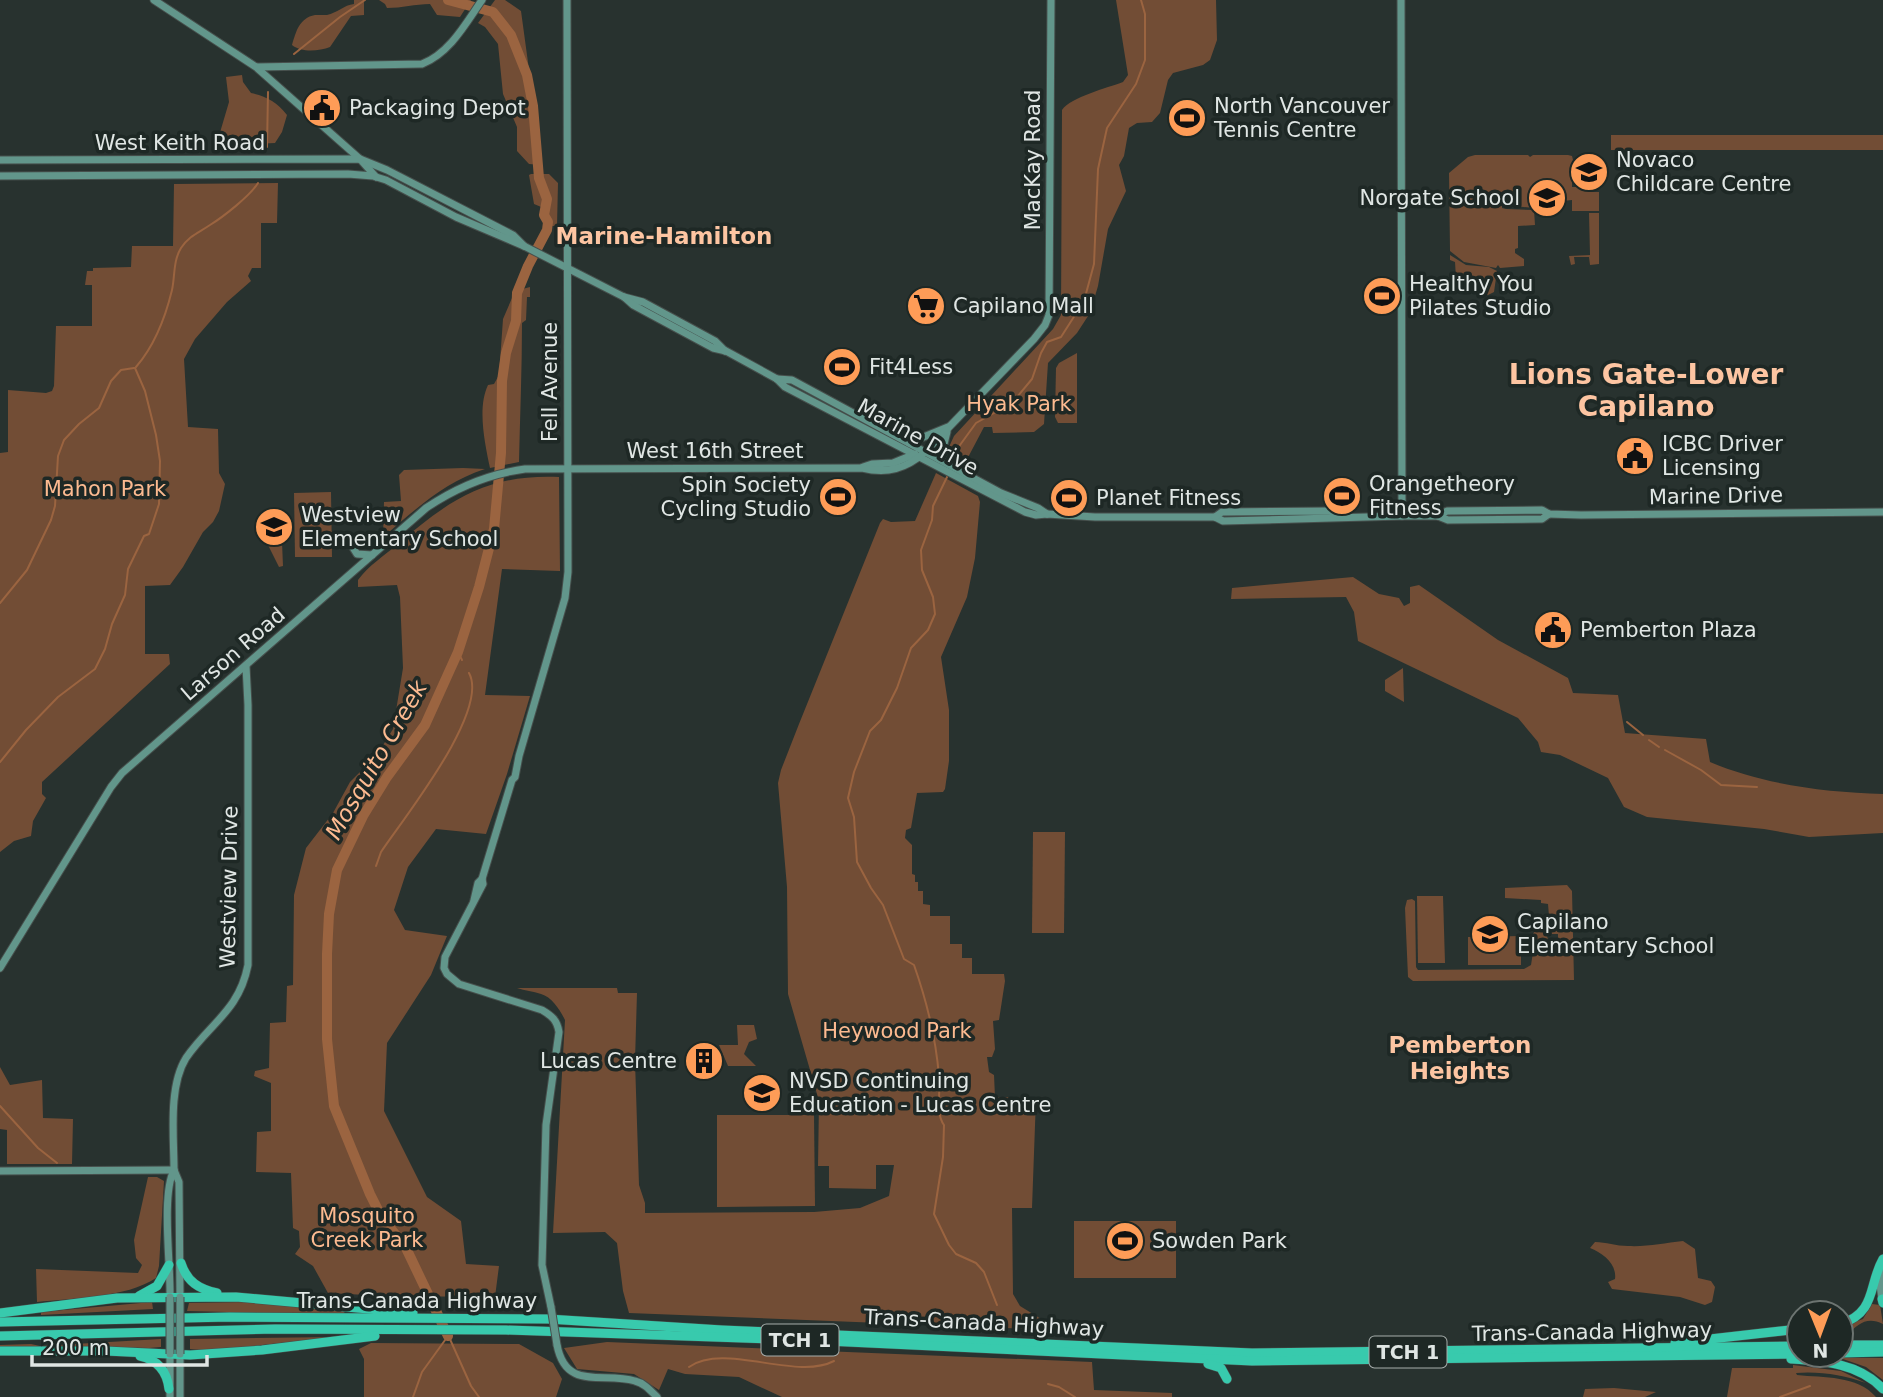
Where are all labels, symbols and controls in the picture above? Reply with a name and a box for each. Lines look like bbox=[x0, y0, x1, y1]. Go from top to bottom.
public building icon: Packaging Depot bbox=[301, 87, 343, 129]
street label: MacKay Road bbox=[1021, 90, 1045, 230]
place label: North Vancouver Tennis Centre bbox=[1213, 94, 1390, 142]
place label: Packaging Depot bbox=[349, 96, 526, 120]
sports icon: North Vancouver Tennis Centre bbox=[1166, 97, 1208, 139]
street label: West Keith Road bbox=[95, 131, 265, 155]
place label: Novaco Childcare Centre bbox=[1616, 148, 1791, 196]
school or university icon: Novaco Childcare Centre bbox=[1568, 151, 1610, 193]
school or university icon: Norgate School bbox=[1526, 177, 1568, 219]
place label: Norgate School bbox=[1359, 186, 1520, 210]
district label: Marine-Hamilton bbox=[556, 223, 772, 249]
place label: Healthy You Pilates Studio bbox=[1409, 272, 1551, 320]
sports icon: Healthy You Pilates Studio bbox=[1361, 275, 1403, 317]
supermarket icon: Capilano Mall bbox=[905, 285, 947, 327]
place label: Capilano Mall bbox=[953, 294, 1094, 318]
street label: Fell Avenue bbox=[538, 322, 562, 442]
sports icon: Fit4Less bbox=[821, 346, 863, 388]
place label: Fit4Less bbox=[869, 355, 953, 379]
district label: Lions Gate-Lower Capilano bbox=[1509, 358, 1784, 423]
park label: Hyak Park bbox=[966, 392, 1072, 416]
street label: Marine Drive bbox=[853, 394, 983, 480]
place label: ICBC Driver Licensing bbox=[1662, 432, 1783, 480]
public building icon: ICBC Driver Licensing bbox=[1614, 435, 1656, 477]
street label: West 16th Street bbox=[626, 439, 804, 463]
place label: Orangetheory Fitness bbox=[1369, 472, 1515, 520]
place label: Spin Society Cycling Studio bbox=[660, 473, 811, 521]
sports icon: Orangetheory Fitness bbox=[1321, 475, 1363, 517]
sports icon: Spin Society Cycling Studio bbox=[817, 476, 859, 518]
park label: Mahon Park bbox=[44, 477, 167, 501]
sports icon: Planet Fitness bbox=[1048, 477, 1090, 519]
street label: Marine Drive bbox=[1649, 483, 1783, 509]
place label: Planet Fitness bbox=[1096, 486, 1241, 510]
place label: Westview Elementary School bbox=[301, 503, 498, 551]
school or university icon: Westview Elementary School bbox=[253, 506, 295, 548]
street label: Larson Road bbox=[176, 602, 290, 706]
public building icon: Pemberton Plaza bbox=[1532, 609, 1574, 651]
place label: Pemberton Plaza bbox=[1580, 618, 1757, 642]
water label: Mosquito Creek bbox=[320, 675, 433, 844]
street label: Westview Drive bbox=[216, 805, 242, 969]
place label: Capilano Elementary School bbox=[1517, 910, 1714, 958]
school or university icon: Capilano Elementary School bbox=[1469, 913, 1511, 955]
park label: Heywood Park bbox=[822, 1019, 973, 1043]
district label: Pemberton Heights bbox=[1389, 1032, 1532, 1084]
building icon: Lucas Centre bbox=[683, 1040, 725, 1082]
place label: Lucas Centre bbox=[540, 1049, 677, 1073]
place label: NVSD Continuing Education - Lucas Centre bbox=[789, 1069, 1051, 1117]
school or university icon: NVSD Continuing Education - Lucas Centre bbox=[741, 1072, 783, 1114]
park label: Mosquito Creek Park bbox=[311, 1204, 424, 1252]
sports icon: Sowden Park bbox=[1104, 1220, 1146, 1262]
place label: Sowden Park bbox=[1152, 1229, 1288, 1253]
street label: Trans-Canada Highway bbox=[296, 1289, 537, 1313]
north arrow bbox=[1785, 1299, 1855, 1369]
street label: Trans-Canada Highway bbox=[862, 1305, 1105, 1341]
street label: Trans-Canada Highway bbox=[1471, 1318, 1712, 1346]
scale bar bbox=[32, 1324, 206, 1368]
road number: TCH 1 bbox=[762, 1324, 838, 1356]
text: 200 m bbox=[42, 1336, 109, 1360]
road number: TCH 1 bbox=[1370, 1336, 1446, 1368]
text: N bbox=[1812, 1340, 1828, 1362]

